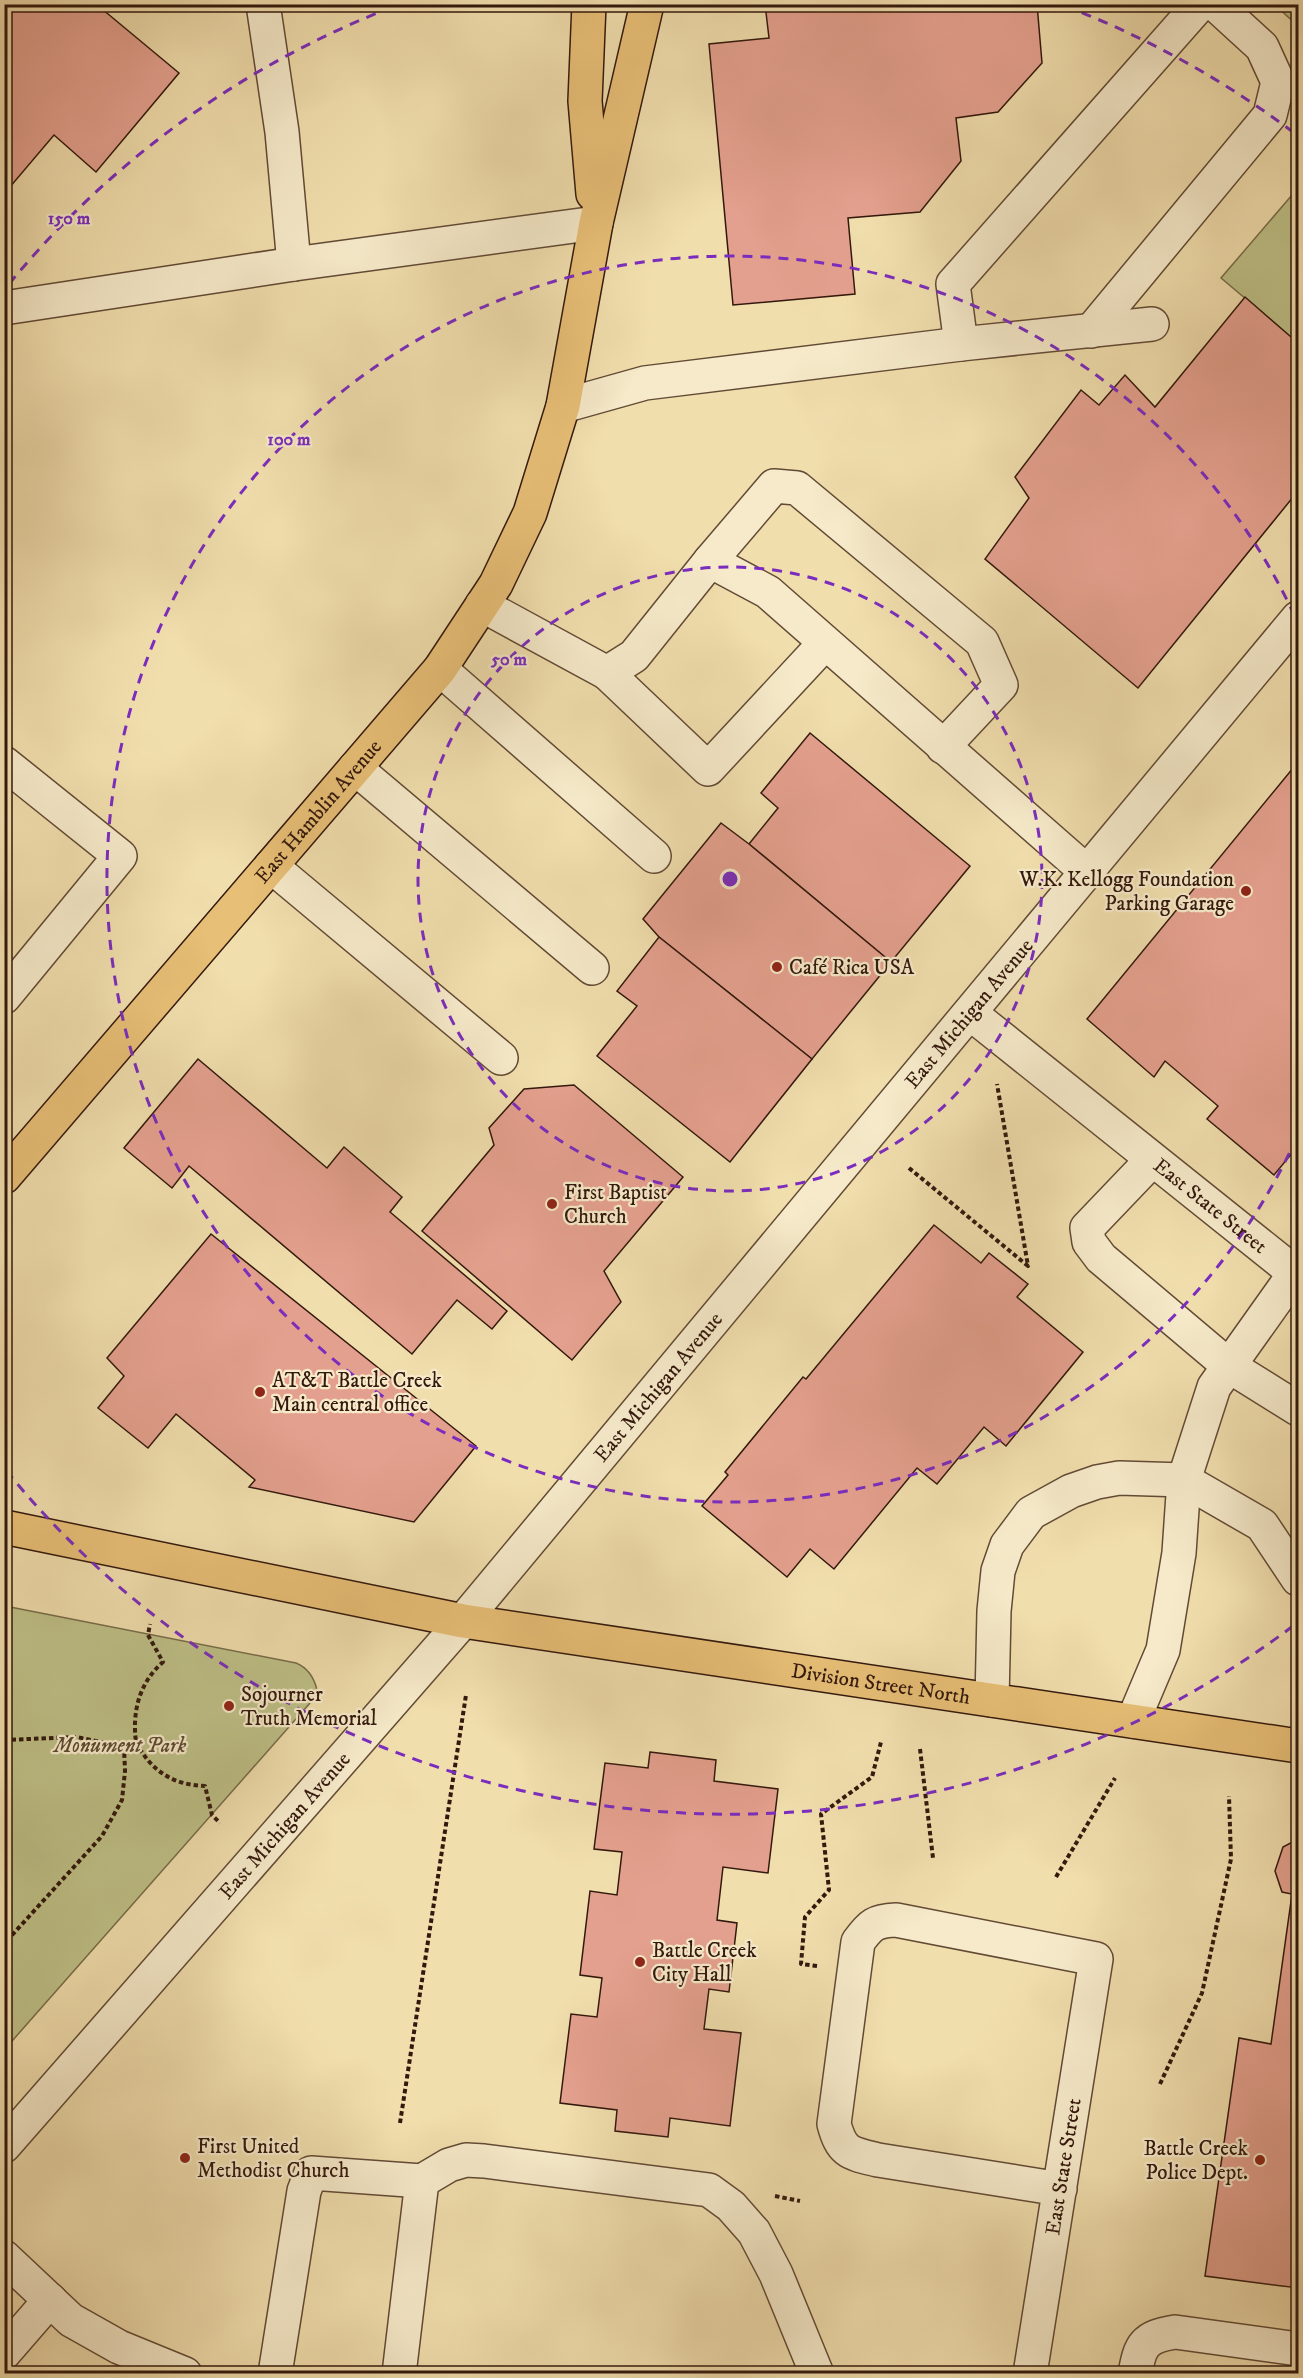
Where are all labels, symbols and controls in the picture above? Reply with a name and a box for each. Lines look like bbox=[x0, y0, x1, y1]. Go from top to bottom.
text: 150 m bbox=[48, 208, 91, 230]
text: 100 m bbox=[267, 429, 311, 451]
text: 50 m bbox=[490, 649, 527, 671]
street label: East Hamblin Avenue bbox=[250, 734, 388, 889]
place label: W.K. Kellogg Foundation Parking Garage bbox=[1018, 867, 1234, 917]
centre of rings bbox=[720, 869, 740, 889]
marker: W.K. Kellogg Foundation Parking Garage bbox=[1239, 884, 1253, 898]
street label: East Michigan Avenue bbox=[900, 933, 1040, 1094]
place label: Café Rica USA bbox=[789, 955, 915, 981]
marker: Café Rica USA bbox=[770, 960, 784, 974]
street label: East State Street bbox=[1148, 1153, 1272, 1260]
place label: First Baptist Church bbox=[564, 1180, 667, 1230]
marker: First Baptist Church bbox=[545, 1197, 559, 1211]
street label: East Michigan Avenue bbox=[589, 1307, 729, 1468]
place label: AT&T Battle Creek Main central office bbox=[272, 1368, 442, 1418]
marker: AT&T Battle Creek Main central office bbox=[253, 1385, 267, 1399]
street label: Division Street North bbox=[789, 1658, 972, 1711]
place label: Sojourner Truth Memorial bbox=[241, 1682, 378, 1732]
marker: Sojourner Truth Memorial bbox=[222, 1699, 236, 1713]
park label: Monument Park bbox=[52, 1733, 187, 1759]
street label: East Michigan Avenue bbox=[214, 1747, 357, 1905]
place label: Battle Creek City Hall bbox=[652, 1938, 757, 1988]
marker: Battle Creek City Hall bbox=[633, 1955, 647, 1969]
street label: East State Street bbox=[1040, 2096, 1088, 2237]
place label: First United Methodist Church bbox=[197, 2134, 349, 2184]
place label: Battle Creek Police Dept. bbox=[1143, 2136, 1249, 2186]
marker: First United Methodist Church bbox=[178, 2151, 192, 2165]
marker: Battle Creek Police Dept. bbox=[1253, 2153, 1267, 2167]

